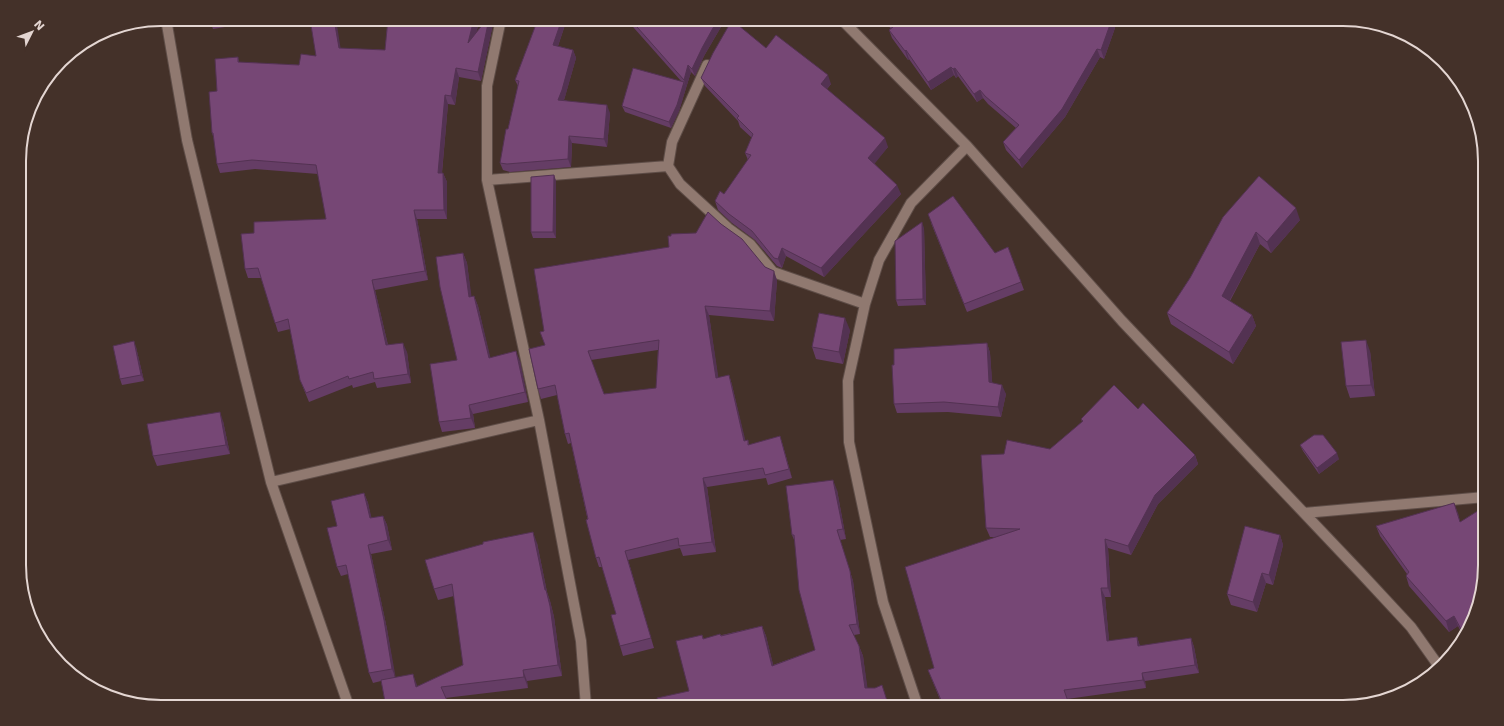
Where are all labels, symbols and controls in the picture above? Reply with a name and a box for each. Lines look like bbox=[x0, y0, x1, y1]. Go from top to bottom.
north arrow bbox=[12, 12, 52, 52]
text: N bbox=[31, 18, 47, 33]

